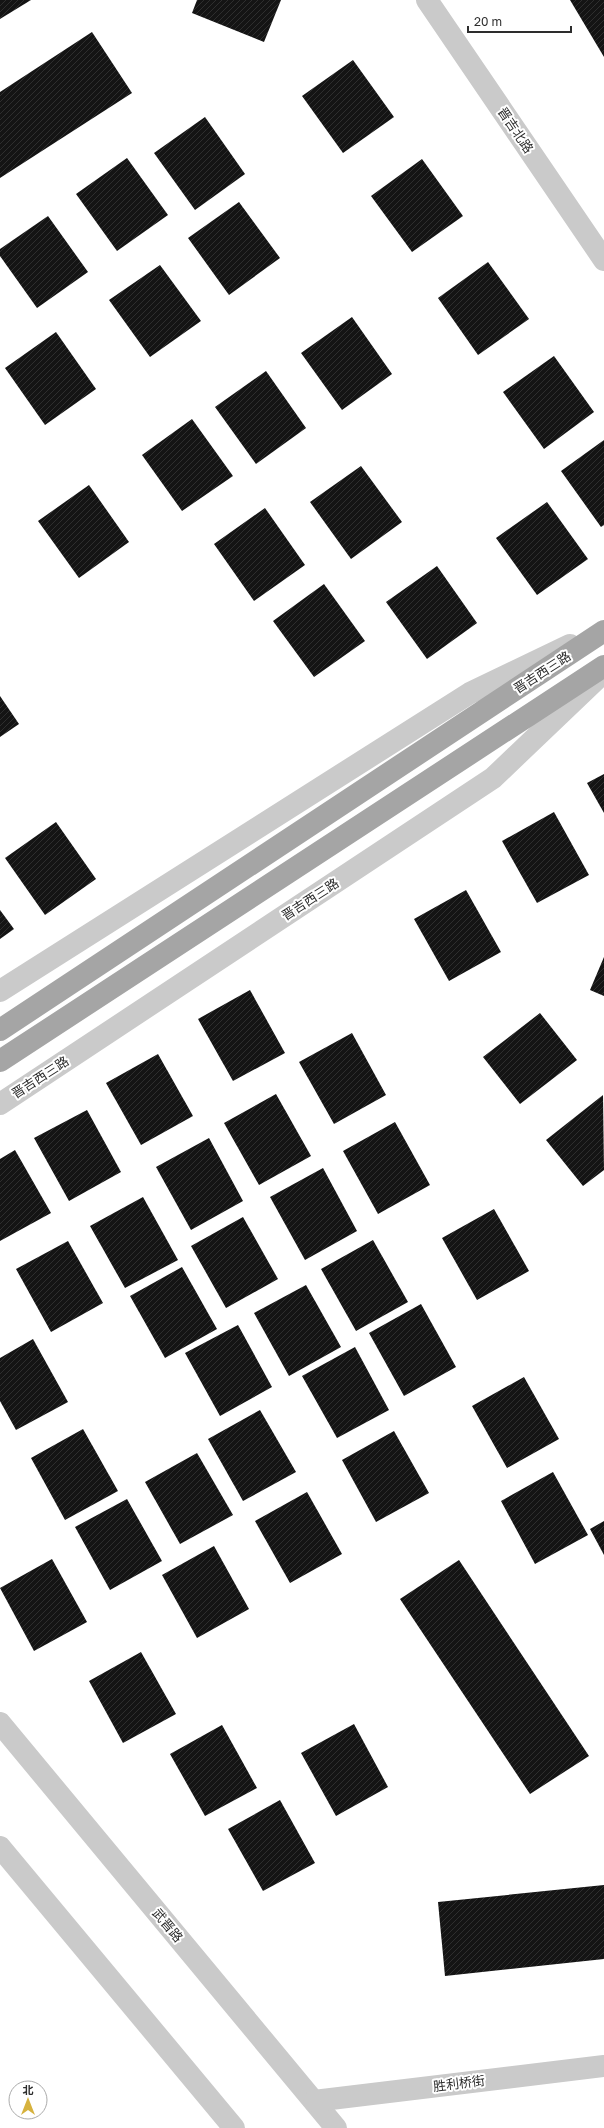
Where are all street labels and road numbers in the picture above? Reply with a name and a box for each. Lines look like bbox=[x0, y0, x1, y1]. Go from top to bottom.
street label: 晋吉北路 bbox=[495, 104, 537, 156]
street label: 晋吉西三路 bbox=[510, 648, 574, 696]
street label: 晋吉西三路 bbox=[278, 875, 342, 923]
street label: 晋吉西三路 bbox=[8, 1053, 72, 1101]
street label: 武晋路 bbox=[149, 1905, 187, 1945]
street label: 胜利桥街 bbox=[432, 2072, 486, 2094]

